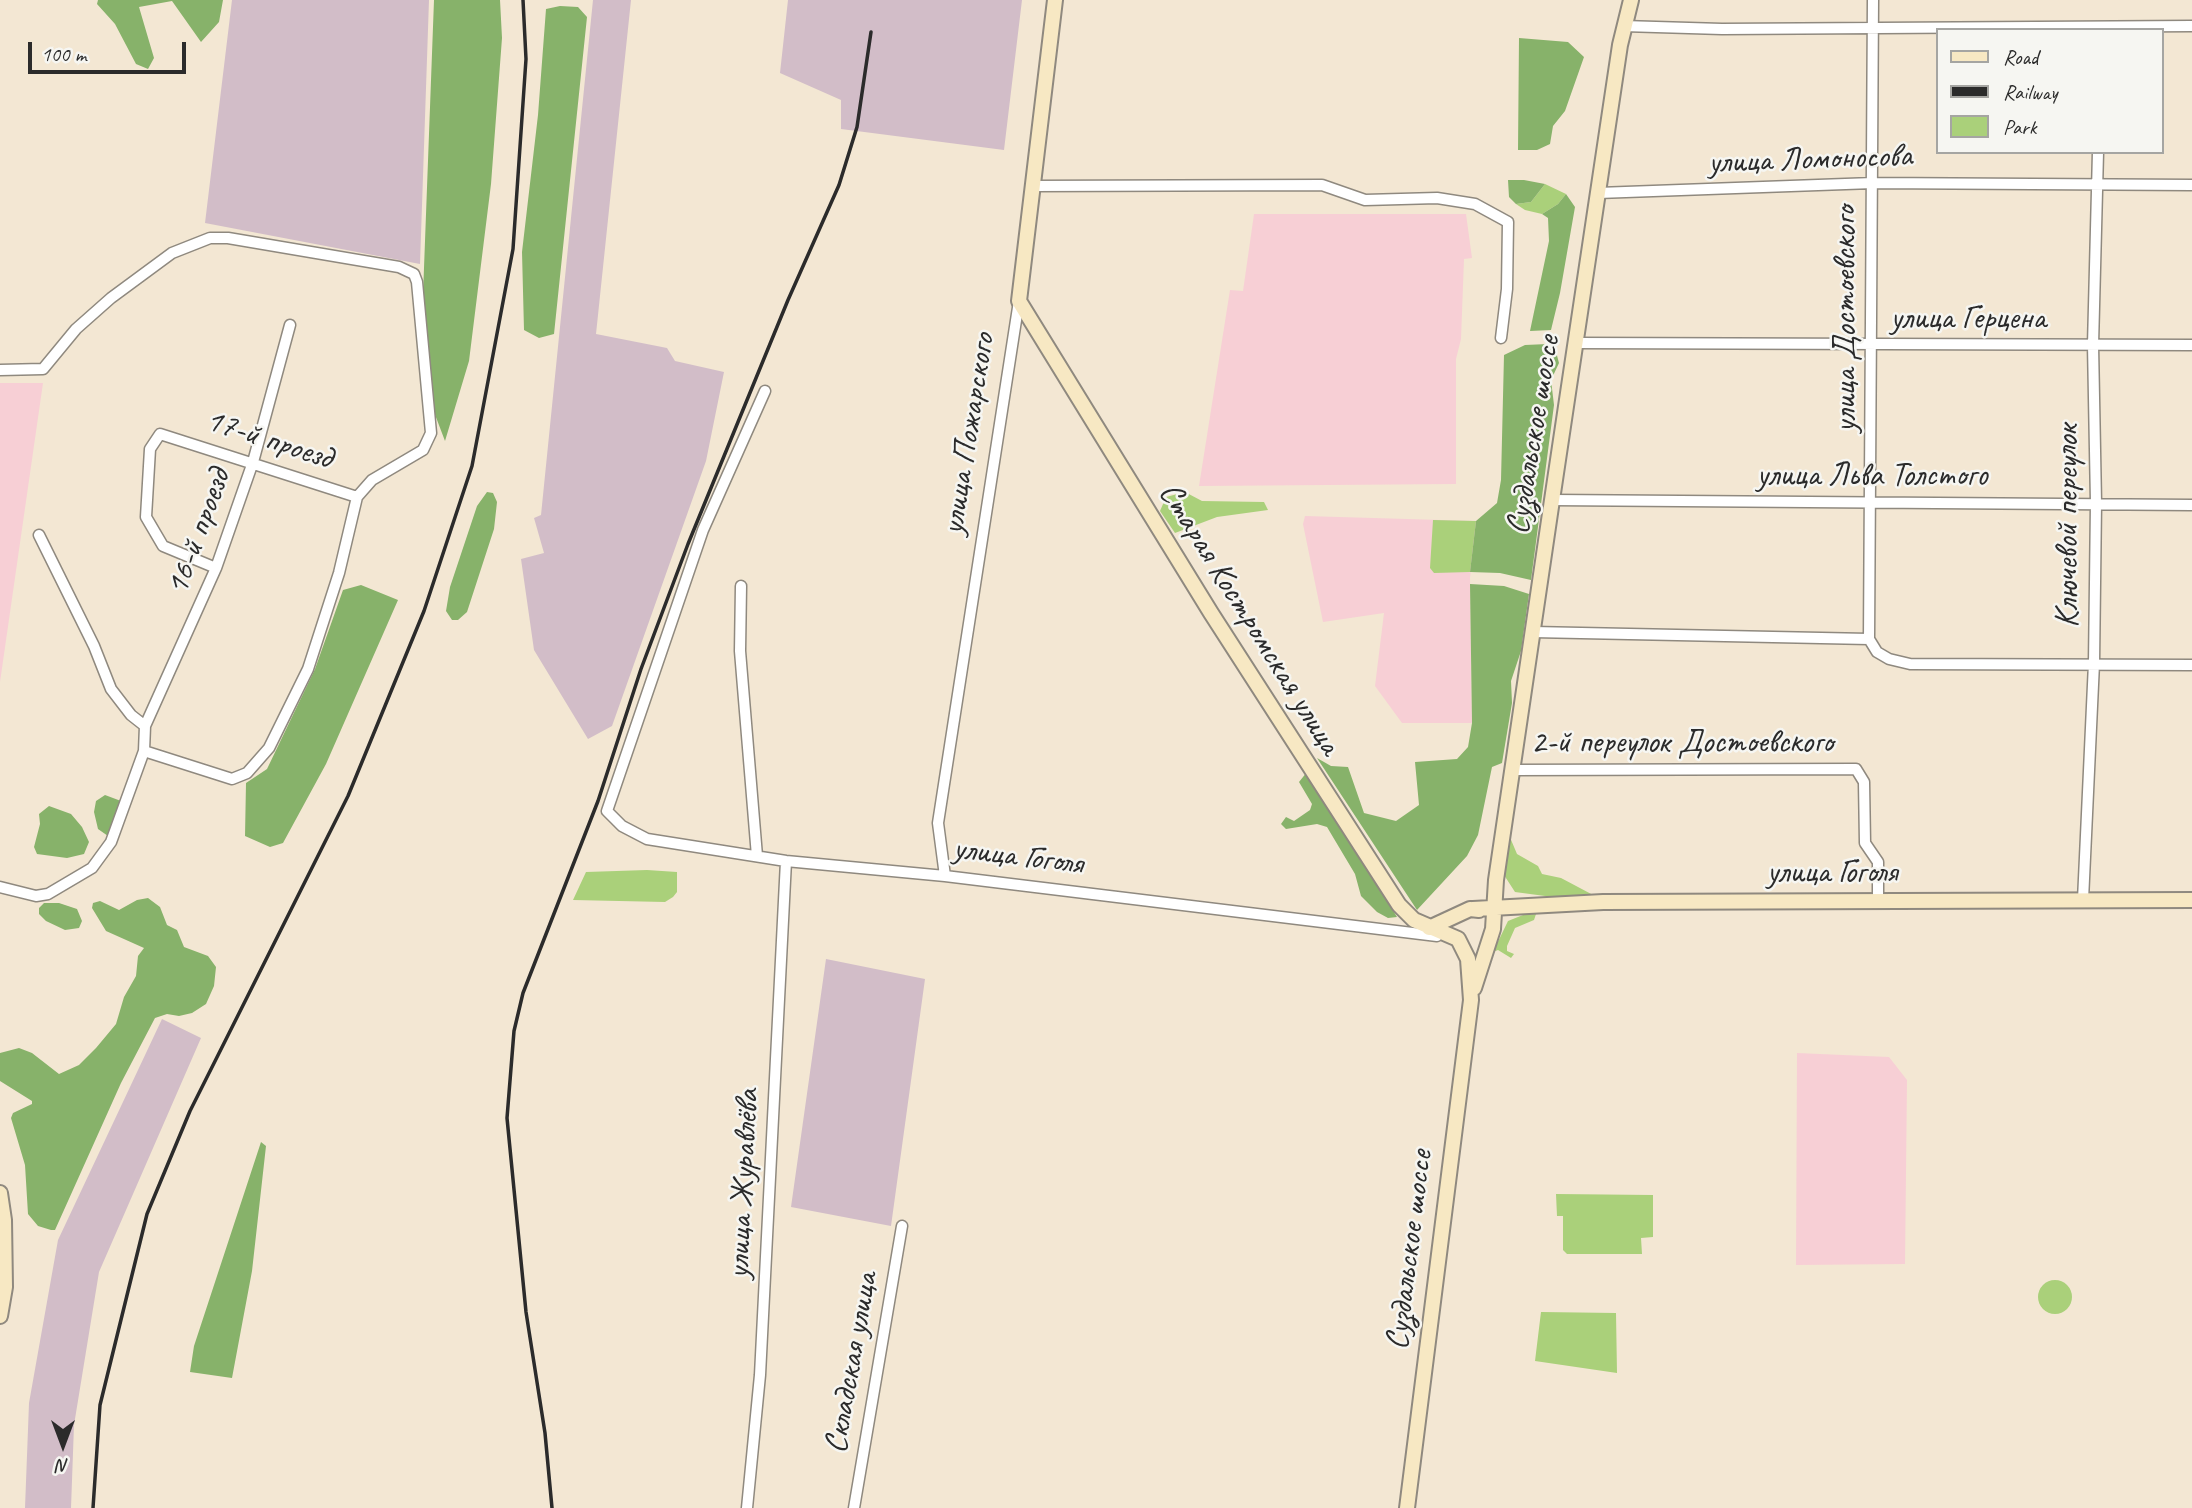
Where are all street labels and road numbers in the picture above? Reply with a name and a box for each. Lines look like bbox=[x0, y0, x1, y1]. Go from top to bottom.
street label: улица Ломоносова bbox=[1707, 137, 1913, 183]
street label: улица Достоевского bbox=[1826, 206, 1866, 432]
street label: улица Герцена bbox=[1890, 299, 2046, 339]
street label: улица Пожарского bbox=[934, 330, 1004, 538]
street label: Суздальское шоссе bbox=[1499, 333, 1569, 537]
street label: 17-й проезд bbox=[201, 401, 337, 479]
street label: Ключевой переулок bbox=[2048, 424, 2088, 628]
street label: улица Льва Толстого bbox=[1757, 456, 1987, 496]
street label: 16-й проезд bbox=[158, 464, 240, 600]
street label: Старая Костромская улица bbox=[1149, 476, 1349, 762]
street label: 2-й переулок Достоевского bbox=[1531, 723, 1833, 763]
street label: улица Гоголя bbox=[951, 829, 1085, 885]
street label: улица Гоголя bbox=[1767, 853, 1897, 893]
street label: улица Журавлёва bbox=[719, 1088, 769, 1280]
street label: Суздальское шоссе bbox=[1378, 1148, 1442, 1352]
street label: Складская улица bbox=[817, 1270, 887, 1456]

